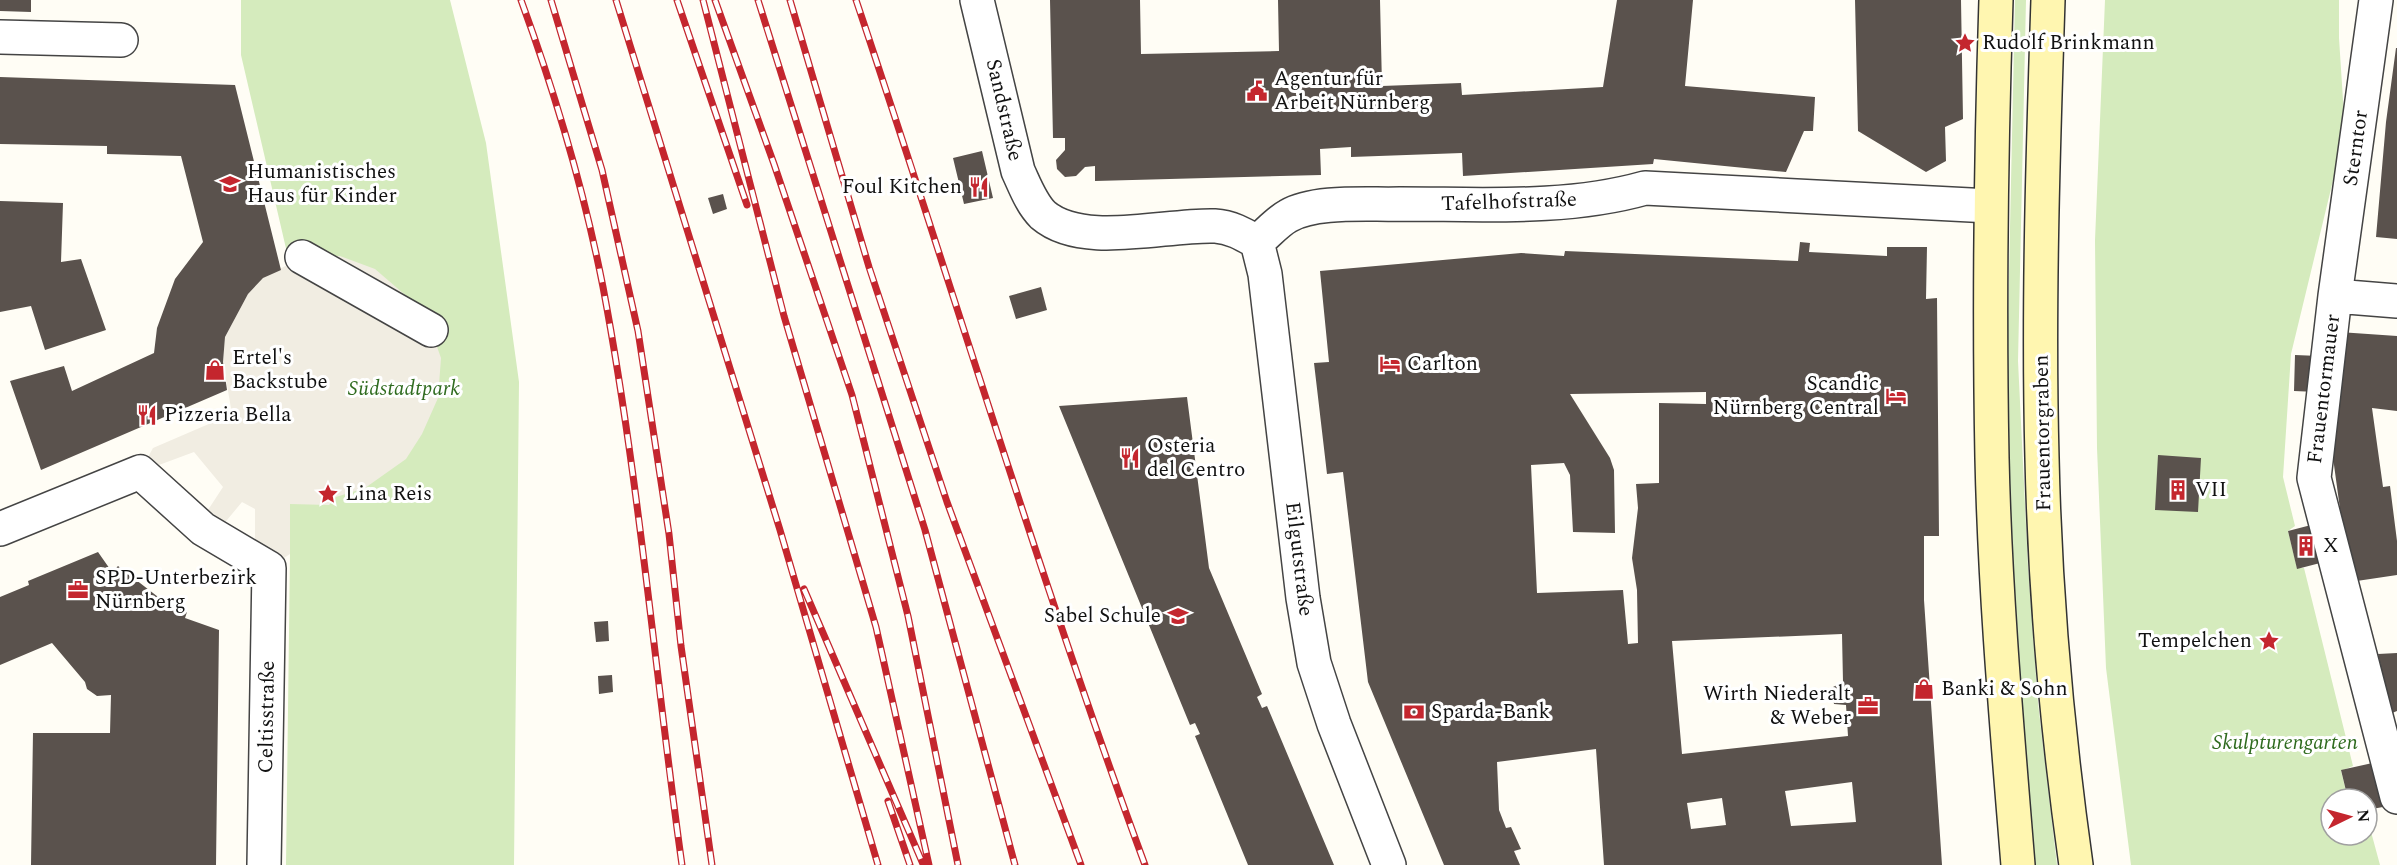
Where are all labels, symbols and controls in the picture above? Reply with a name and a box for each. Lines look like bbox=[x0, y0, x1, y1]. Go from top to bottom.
place label: Rudolf Brinkmann bbox=[1982, 27, 2155, 59]
place icon: Rudolf Brinkmann bbox=[1953, 31, 1977, 55]
street label: Sandstraße bbox=[977, 56, 1031, 164]
place label: Agentur für Arbeit Nürnberg bbox=[1274, 63, 1430, 119]
public building icon: Agentur für Arbeit Nürnberg bbox=[1245, 79, 1269, 103]
street label: Sterntor bbox=[2335, 108, 2377, 188]
place label: Humanistisches Haus für Kinder bbox=[247, 156, 397, 212]
place label: Foul Kitchen bbox=[842, 171, 962, 203]
school or university icon: Humanistisches Haus für Kinder bbox=[218, 172, 242, 196]
restaurant icon: Foul Kitchen bbox=[967, 175, 991, 199]
street label: Tafelhofstraße bbox=[1441, 184, 1577, 220]
street label: Frauentormauer bbox=[2299, 312, 2349, 466]
place label: Ertel's Backstube bbox=[232, 342, 328, 398]
place label: Carlton bbox=[1407, 348, 1478, 380]
hotel icon: Carlton bbox=[1378, 352, 1402, 376]
street label: Frauentorgraben bbox=[2026, 354, 2060, 512]
shop icon: Ertel's Backstube bbox=[203, 358, 227, 382]
place label: Scandic Nürnberg Central bbox=[1713, 368, 1879, 424]
park label: Südstadtpark bbox=[348, 373, 460, 405]
hotel icon: Scandic Nürnberg Central bbox=[1884, 384, 1908, 408]
place label: Pizzeria Bella bbox=[164, 399, 292, 431]
restaurant icon: Pizzeria Bella bbox=[135, 403, 159, 427]
place label: Osteria del Centro bbox=[1147, 430, 1245, 486]
restaurant icon: Osteria del Centro bbox=[1118, 446, 1142, 470]
place label: VII bbox=[2195, 474, 2227, 506]
place label: Lina Reis bbox=[345, 478, 432, 510]
building icon: VII bbox=[2166, 478, 2190, 502]
place icon: Lina Reis bbox=[316, 482, 340, 506]
street label: Eilgutstraße bbox=[1276, 500, 1322, 618]
place label: X bbox=[2323, 530, 2339, 562]
building icon: X bbox=[2294, 534, 2318, 558]
place label: SPD-Unterbezirk Nürnberg bbox=[95, 562, 257, 618]
office icon: SPD-Unterbezirk Nürnberg bbox=[66, 578, 90, 602]
place label: Sabel Schule bbox=[1044, 600, 1161, 632]
school or university icon: Sabel Schule bbox=[1166, 604, 1190, 628]
place label: Tempelchen bbox=[2138, 625, 2252, 657]
place icon: Tempelchen bbox=[2257, 629, 2281, 653]
street label: Celtisstraße bbox=[250, 660, 284, 774]
place label: Banki & Sohn bbox=[1941, 673, 2068, 705]
shop icon: Banki & Sohn bbox=[1912, 677, 1936, 701]
place label: Wirth Niederalt & Weber bbox=[1703, 678, 1851, 734]
office icon: Wirth Niederalt & Weber bbox=[1856, 694, 1880, 718]
place label: Sparda-Bank bbox=[1431, 696, 1551, 728]
bank icon: Sparda-Bank bbox=[1402, 700, 1426, 724]
park label: Skulpturengarten bbox=[2212, 727, 2358, 759]
north arrow bbox=[2319, 787, 2379, 847]
text: N bbox=[2350, 808, 2375, 823]

